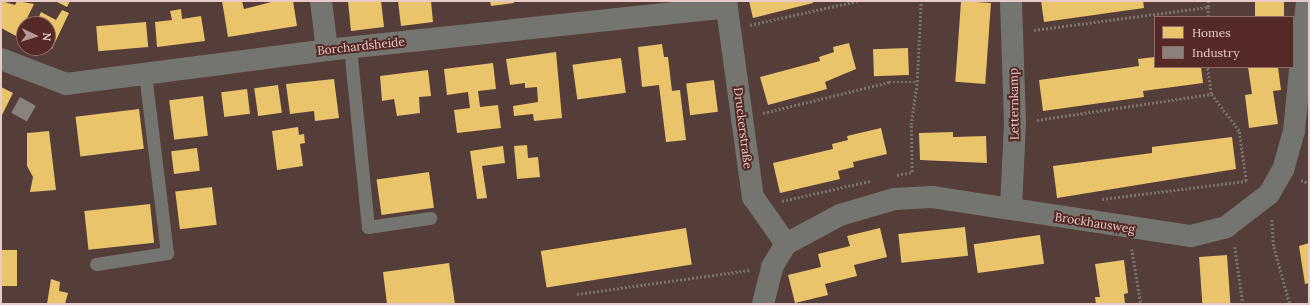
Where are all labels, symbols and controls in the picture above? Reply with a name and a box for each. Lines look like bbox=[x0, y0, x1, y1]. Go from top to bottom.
north arrow bbox=[16, 16, 56, 56]
legend bbox=[1154, 16, 1294, 68]
text: Homes bbox=[1192, 25, 1231, 40]
text: N bbox=[40, 32, 54, 41]
street label: Borchardsheide bbox=[317, 34, 405, 58]
text: Industry bbox=[1192, 45, 1239, 60]
street label: Letternkamp bbox=[1006, 68, 1022, 140]
street label: Druckerstraße bbox=[731, 86, 755, 170]
street label: Brockhausweg bbox=[1054, 210, 1136, 236]

